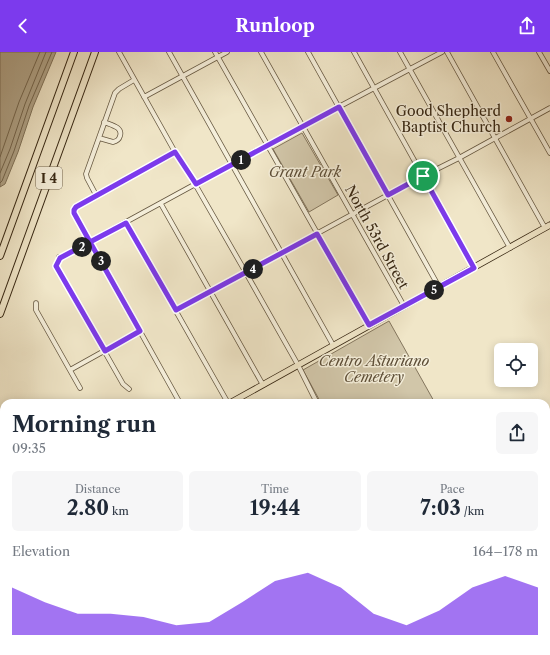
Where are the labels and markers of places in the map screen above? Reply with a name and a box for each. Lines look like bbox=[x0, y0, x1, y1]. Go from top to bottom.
place label: Good Shepherd Baptist Church bbox=[396, 102, 501, 136]
marker: Good Shepherd Baptist Church bbox=[504, 114, 514, 124]
pin: 1 bbox=[231, 150, 251, 170]
pin bbox=[406, 159, 440, 193]
pin: 2 bbox=[72, 237, 92, 257]
pin: 3 bbox=[91, 251, 111, 271]
pin: 4 bbox=[243, 259, 263, 279]
pin: 5 bbox=[424, 280, 444, 300]

